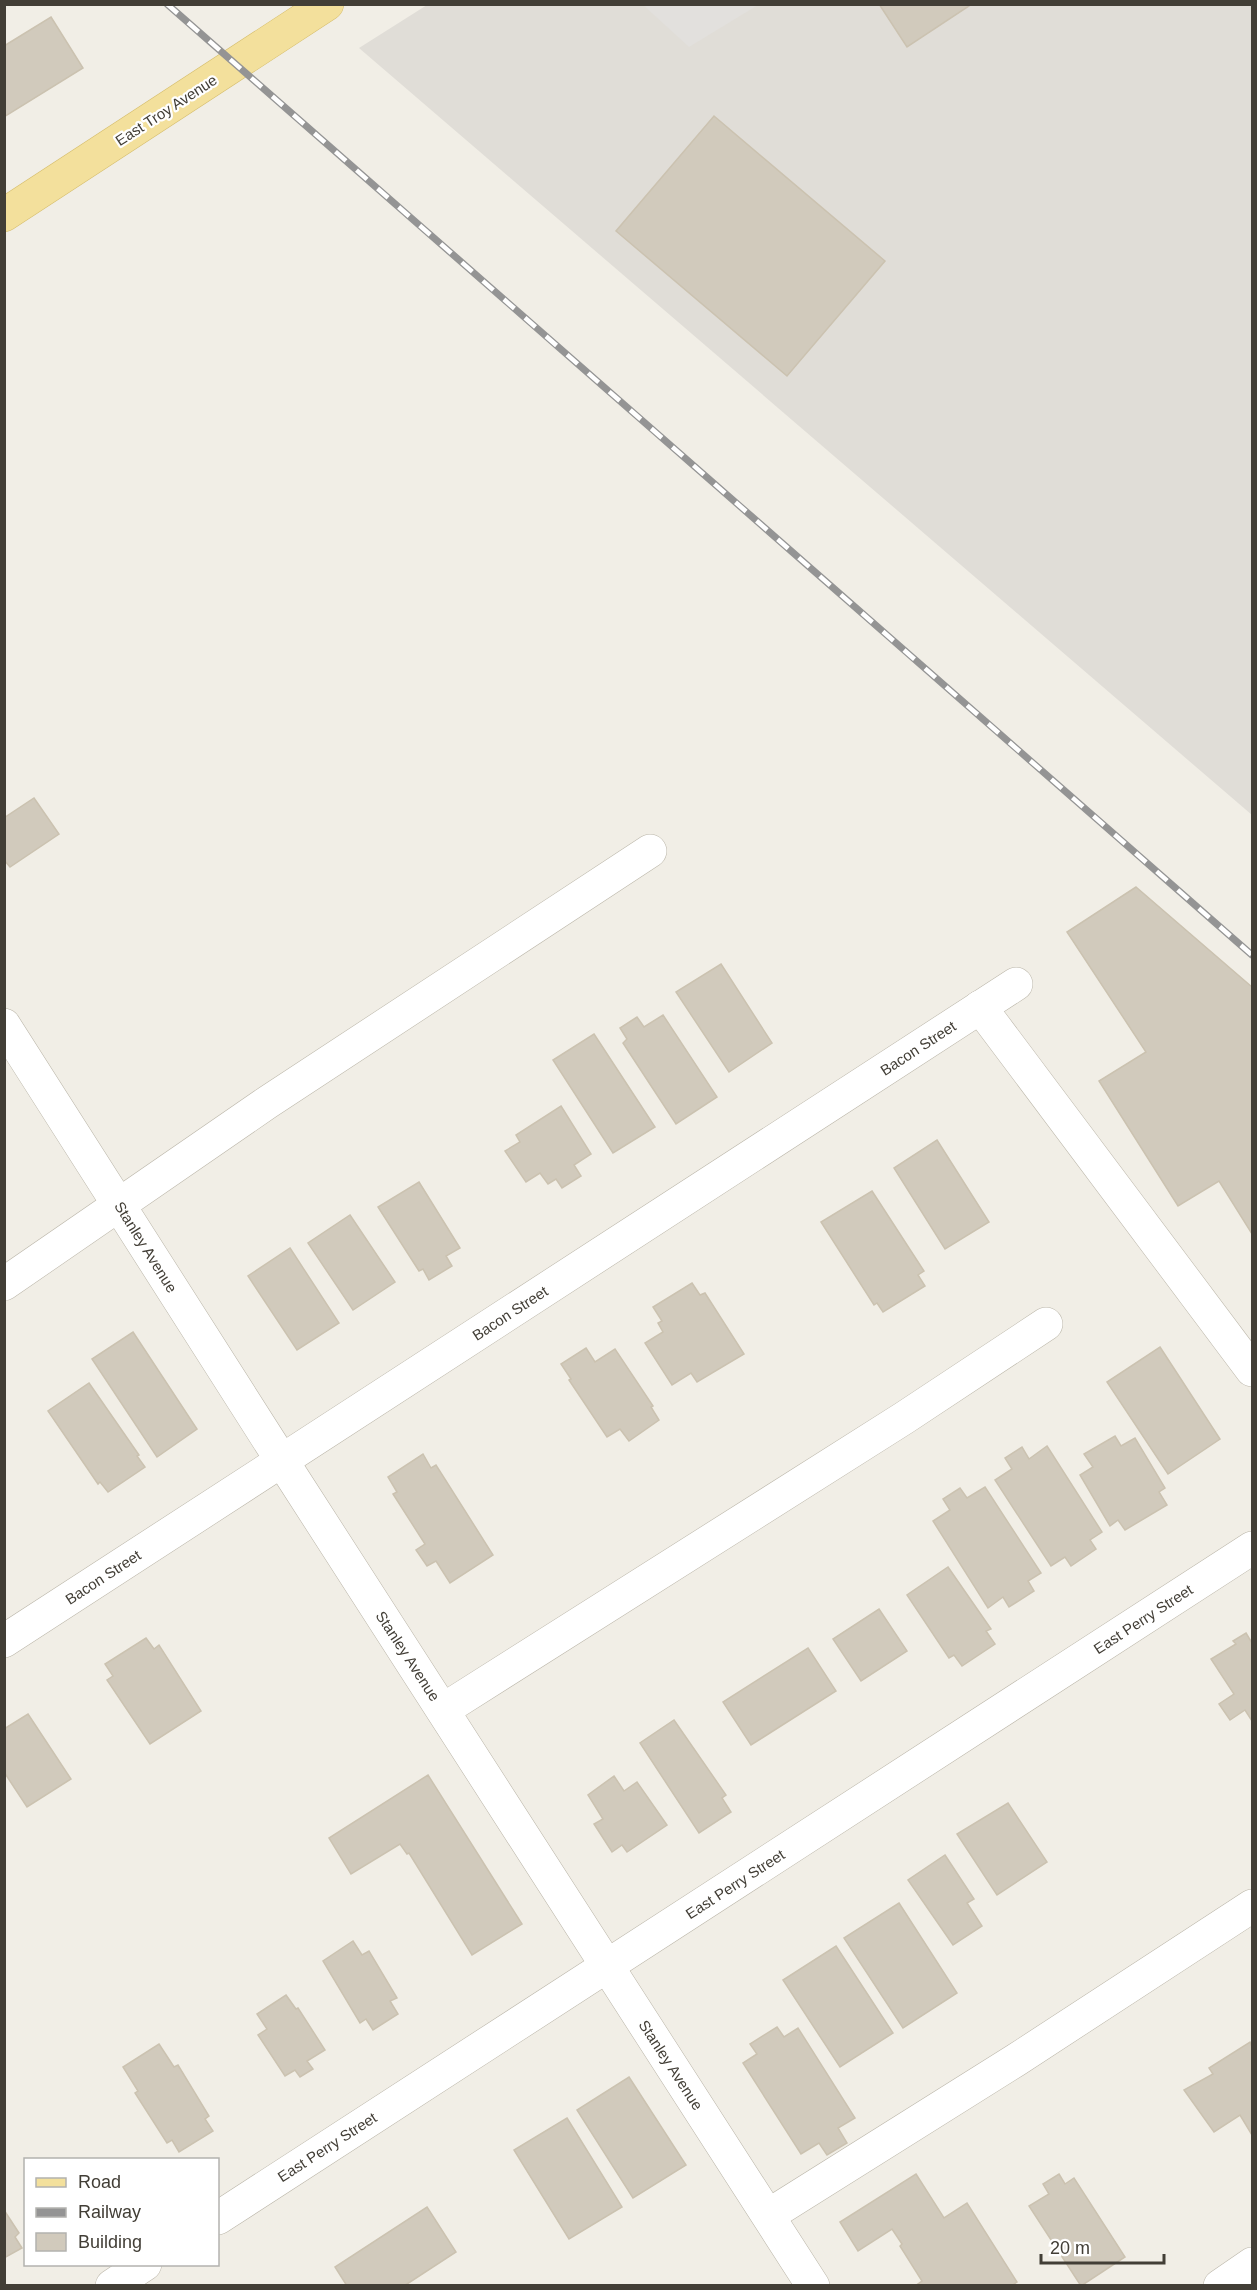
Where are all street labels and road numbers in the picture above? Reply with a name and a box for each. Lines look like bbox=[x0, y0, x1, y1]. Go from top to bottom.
street label: East Troy Avenue bbox=[112, 71, 220, 149]
street label: Bacon Street bbox=[877, 1017, 960, 1079]
street label: Stanley Avenue bbox=[111, 1198, 181, 1296]
street label: Bacon Street bbox=[469, 1282, 552, 1344]
street label: Bacon Street bbox=[62, 1546, 145, 1608]
street label: East Perry Street bbox=[1090, 1580, 1196, 1657]
street label: Stanley Avenue bbox=[373, 1608, 443, 1704]
street label: East Perry Street bbox=[682, 1845, 788, 1922]
street label: Stanley Avenue bbox=[636, 2017, 706, 2113]
street label: East Perry Street bbox=[274, 2108, 380, 2185]

